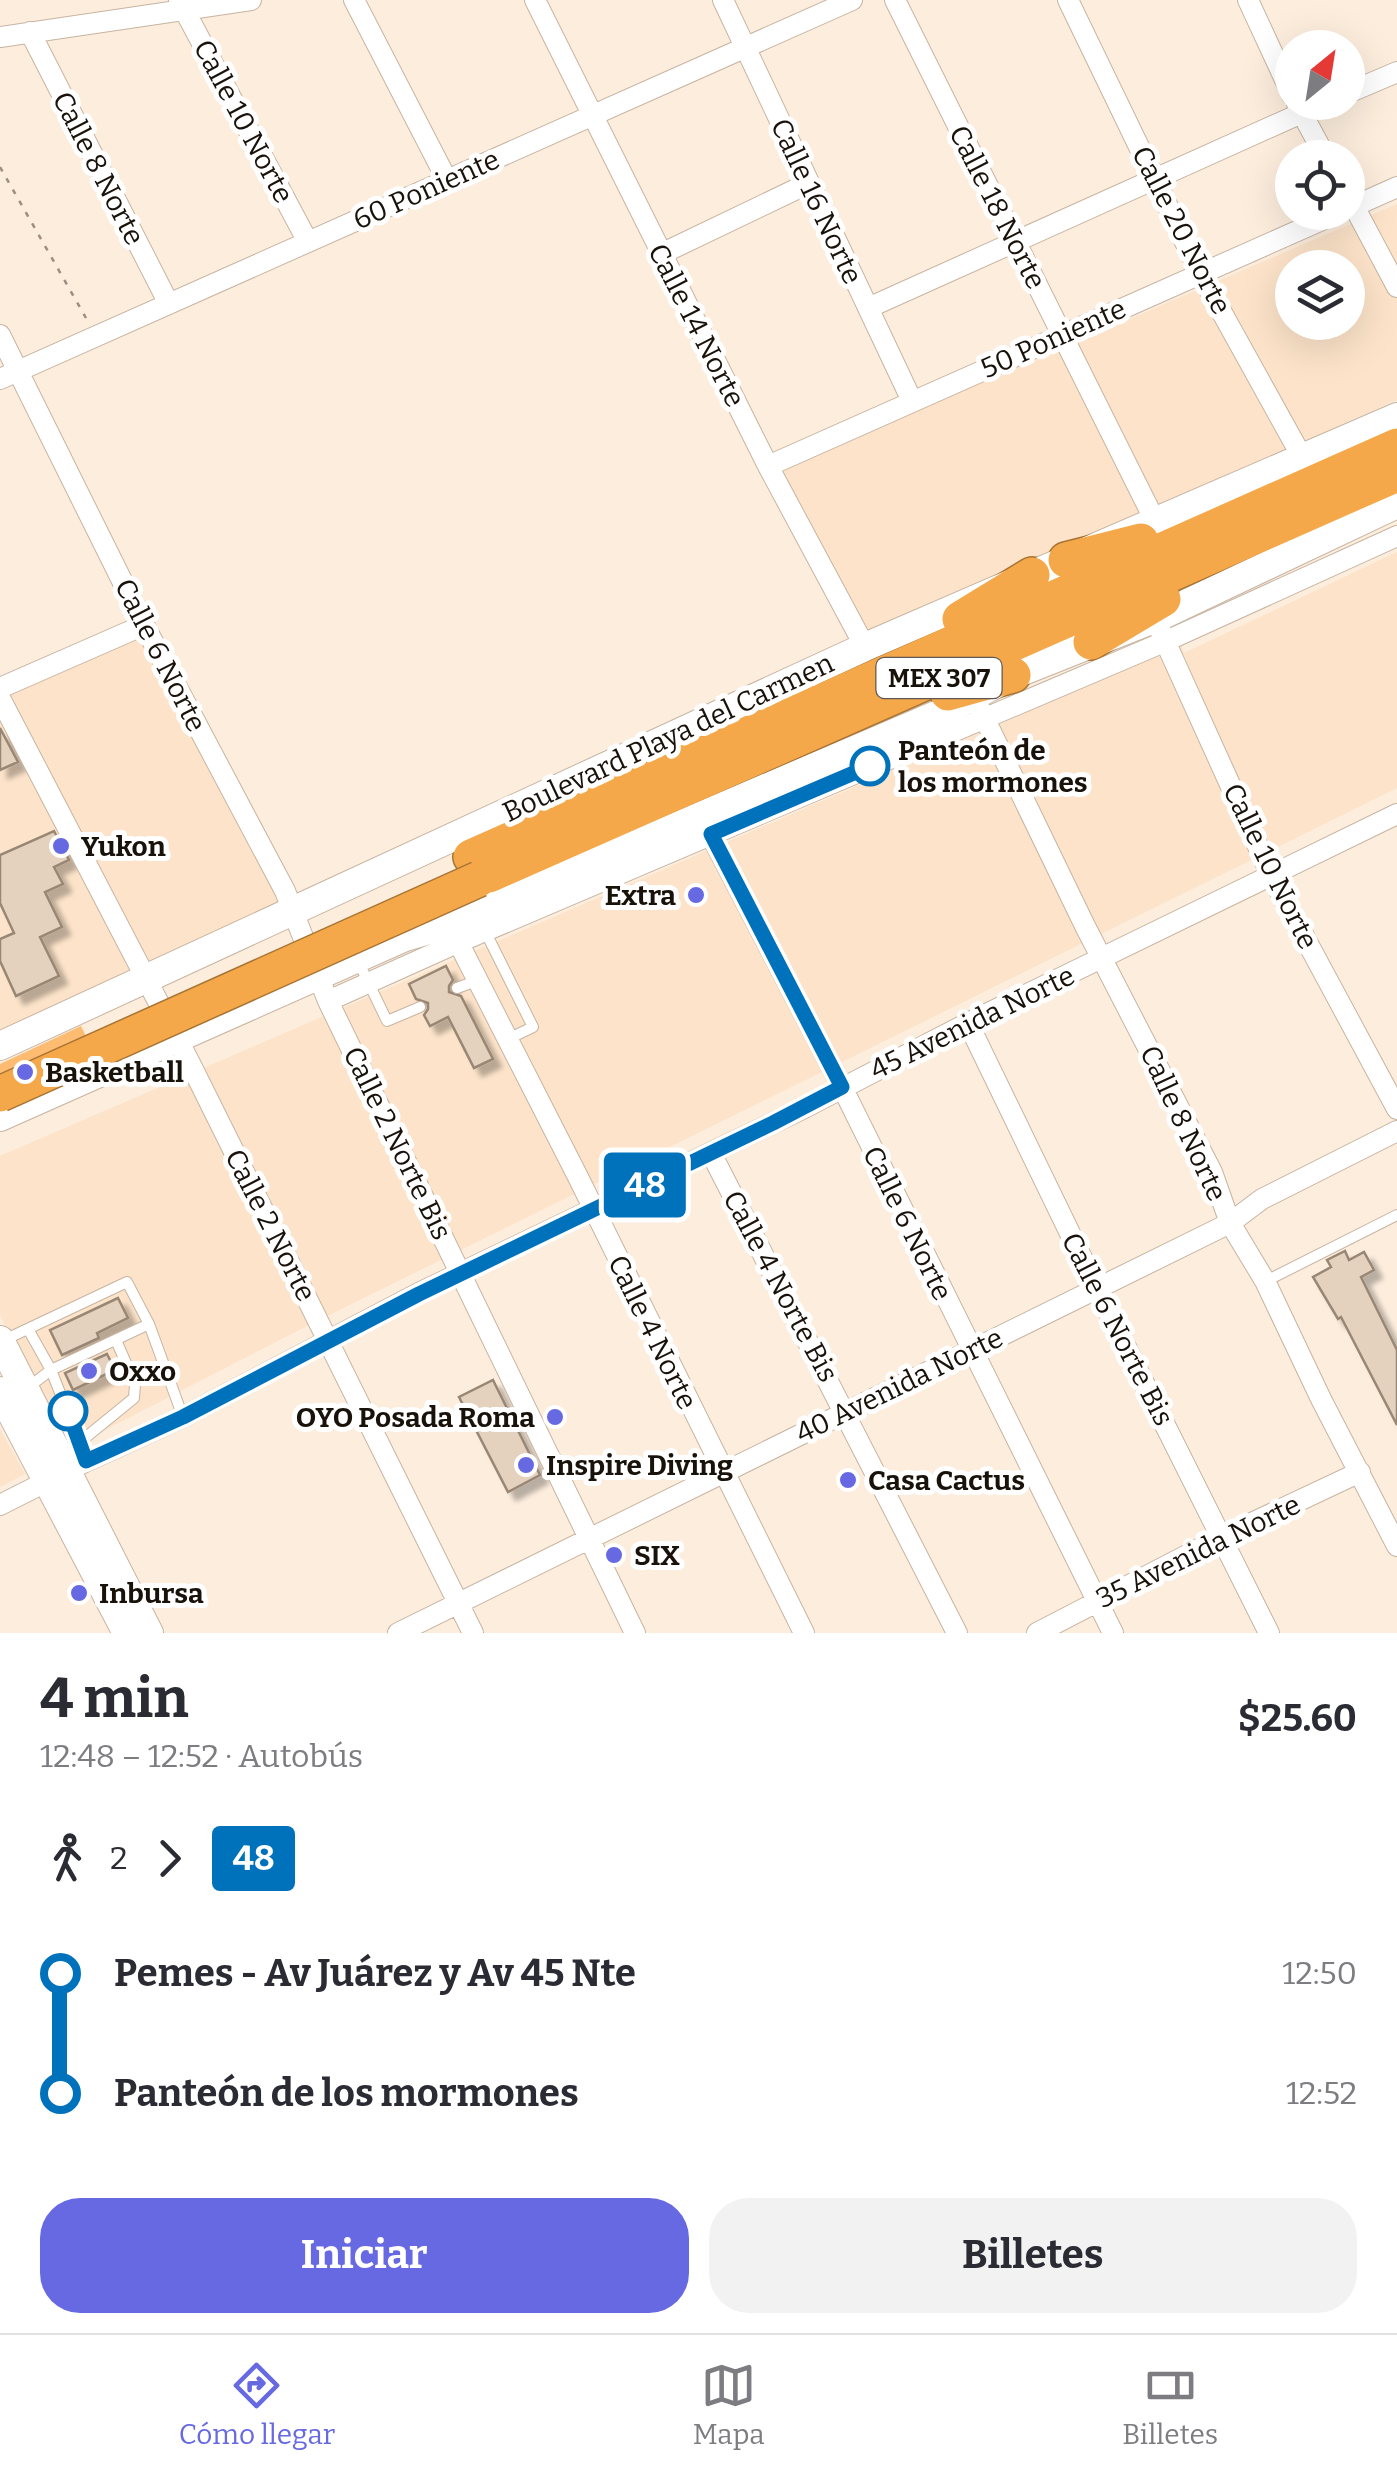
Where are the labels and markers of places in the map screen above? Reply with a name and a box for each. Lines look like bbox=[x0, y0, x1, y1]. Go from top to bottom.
place label: Panteón de los mormones bbox=[898, 734, 1088, 799]
marker: Panteón de los mormones bbox=[851, 747, 889, 785]
place label: Yukon bbox=[81, 830, 166, 863]
marker: Yukon bbox=[50, 835, 72, 857]
place label: Extra bbox=[605, 879, 676, 912]
marker: Extra bbox=[685, 884, 707, 906]
place label: Basketball bbox=[45, 1056, 184, 1089]
marker: Basketball bbox=[14, 1061, 36, 1083]
place label: Oxxo bbox=[109, 1355, 176, 1388]
marker: Oxxo bbox=[78, 1360, 100, 1382]
unlabelled marker bbox=[49, 1392, 87, 1430]
place label: OYO Posada Roma bbox=[296, 1401, 535, 1434]
marker: OYO Posada Roma bbox=[544, 1406, 566, 1428]
place label: Inspire Diving bbox=[546, 1449, 733, 1482]
marker: Inspire Diving bbox=[515, 1454, 537, 1476]
place label: Casa Cactus bbox=[868, 1464, 1025, 1497]
marker: Casa Cactus bbox=[837, 1469, 859, 1491]
place label: SIX bbox=[634, 1539, 680, 1572]
marker: SIX bbox=[603, 1544, 625, 1566]
place label: Inbursa bbox=[99, 1577, 204, 1610]
marker: Inbursa bbox=[68, 1582, 90, 1604]

